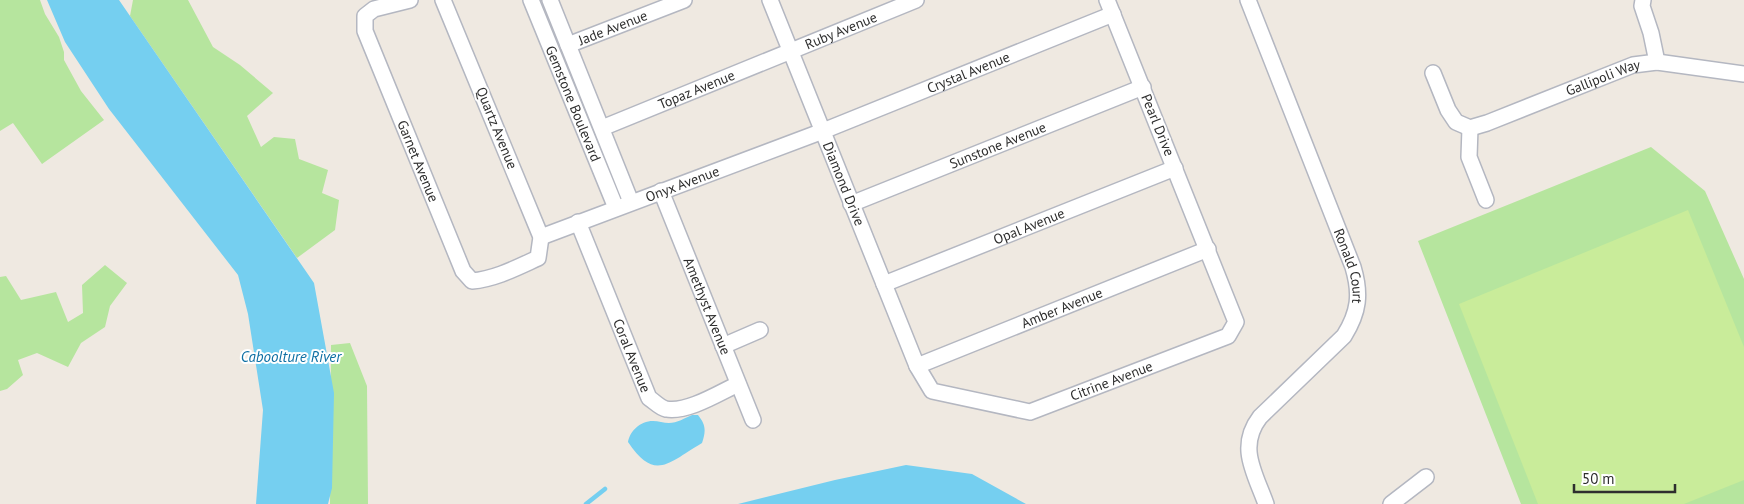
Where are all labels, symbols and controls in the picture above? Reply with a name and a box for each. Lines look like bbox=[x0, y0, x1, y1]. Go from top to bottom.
street label: Jade Avenue bbox=[575, 6, 650, 50]
street label: Ruby Avenue bbox=[802, 8, 880, 53]
street label: Gemstone Boulevard bbox=[542, 43, 605, 164]
street label: Crystal Avenue bbox=[924, 48, 1012, 97]
street label: Gallipoli Way bbox=[1563, 55, 1641, 100]
street label: Topaz Avenue bbox=[656, 66, 737, 113]
street label: Quartz Avenue bbox=[472, 84, 522, 172]
street label: Pearl Drive bbox=[1137, 91, 1179, 159]
street label: Garnet Avenue bbox=[393, 117, 443, 205]
street label: Sunstone Avenue bbox=[947, 118, 1049, 173]
street label: Diamond Drive bbox=[819, 139, 869, 228]
street label: Onyx Avenue bbox=[643, 162, 722, 206]
street label: Opal Avenue bbox=[991, 204, 1067, 249]
street label: Ronald Court bbox=[1330, 226, 1367, 305]
street label: Amethyst Avenue bbox=[680, 255, 735, 357]
street label: Amber Avenue bbox=[1018, 283, 1105, 332]
street label: Coral Avenue bbox=[609, 316, 655, 395]
water label: Caboolture River bbox=[241, 347, 342, 366]
street label: Citrine Avenue bbox=[1068, 357, 1155, 405]
scale bar bbox=[1574, 462, 1675, 494]
text: 50 m bbox=[1582, 469, 1615, 488]

